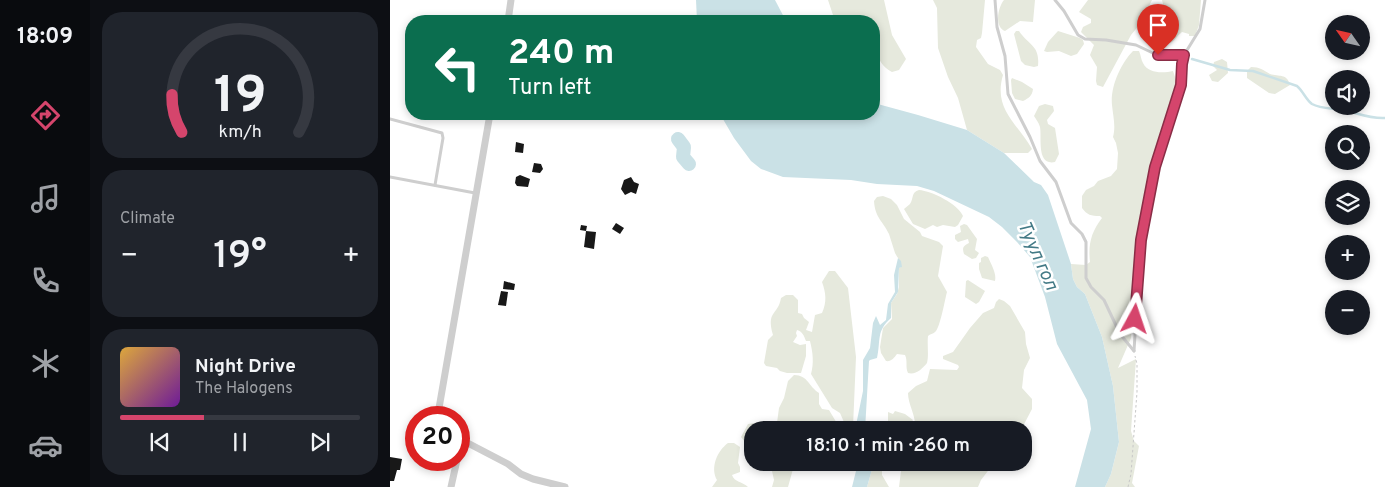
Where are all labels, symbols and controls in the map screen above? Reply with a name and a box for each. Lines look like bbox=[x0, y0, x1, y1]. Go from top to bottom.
pin bbox=[1137, 4, 1179, 55]
icon: arrive bbox=[1144, 11, 1172, 39]
north arrow bbox=[1325, 15, 1370, 60]
map controls bbox=[1325, 15, 1370, 335]
text: 18:09 bbox=[17, 24, 73, 51]
text: 240 m bbox=[508, 32, 614, 76]
icon: left bbox=[425, 35, 490, 100]
text: 19 bbox=[214, 65, 266, 131]
button: sound bbox=[1325, 70, 1370, 115]
text: Turn left bbox=[508, 75, 591, 102]
icon: directions bbox=[28, 98, 63, 133]
text: km/h bbox=[218, 121, 262, 144]
button: search bbox=[1325, 125, 1370, 170]
button: layers bbox=[1325, 180, 1370, 225]
icon: music bbox=[28, 181, 63, 216]
text: Climate bbox=[120, 209, 175, 229]
water label: Туул гол bbox=[1011, 217, 1063, 295]
text: 19° bbox=[213, 233, 267, 282]
button: + bbox=[1325, 235, 1370, 280]
text: − bbox=[120, 239, 138, 275]
text: + bbox=[342, 239, 360, 275]
icon: phone bbox=[28, 263, 63, 298]
button: − bbox=[1325, 290, 1370, 335]
position arrow bbox=[1108, 292, 1160, 344]
icon: climate bbox=[28, 346, 63, 381]
text: Night Drive bbox=[195, 355, 296, 379]
text: The Halogens bbox=[195, 379, 293, 399]
speed limit sign: 20 bbox=[405, 406, 470, 471]
icon: car bbox=[28, 428, 63, 463]
icon: previous bbox=[146, 428, 174, 456]
icon: pause bbox=[226, 428, 254, 456]
icon: next bbox=[306, 428, 334, 456]
text: 18:10 · 1 min · 260 m bbox=[806, 434, 970, 458]

